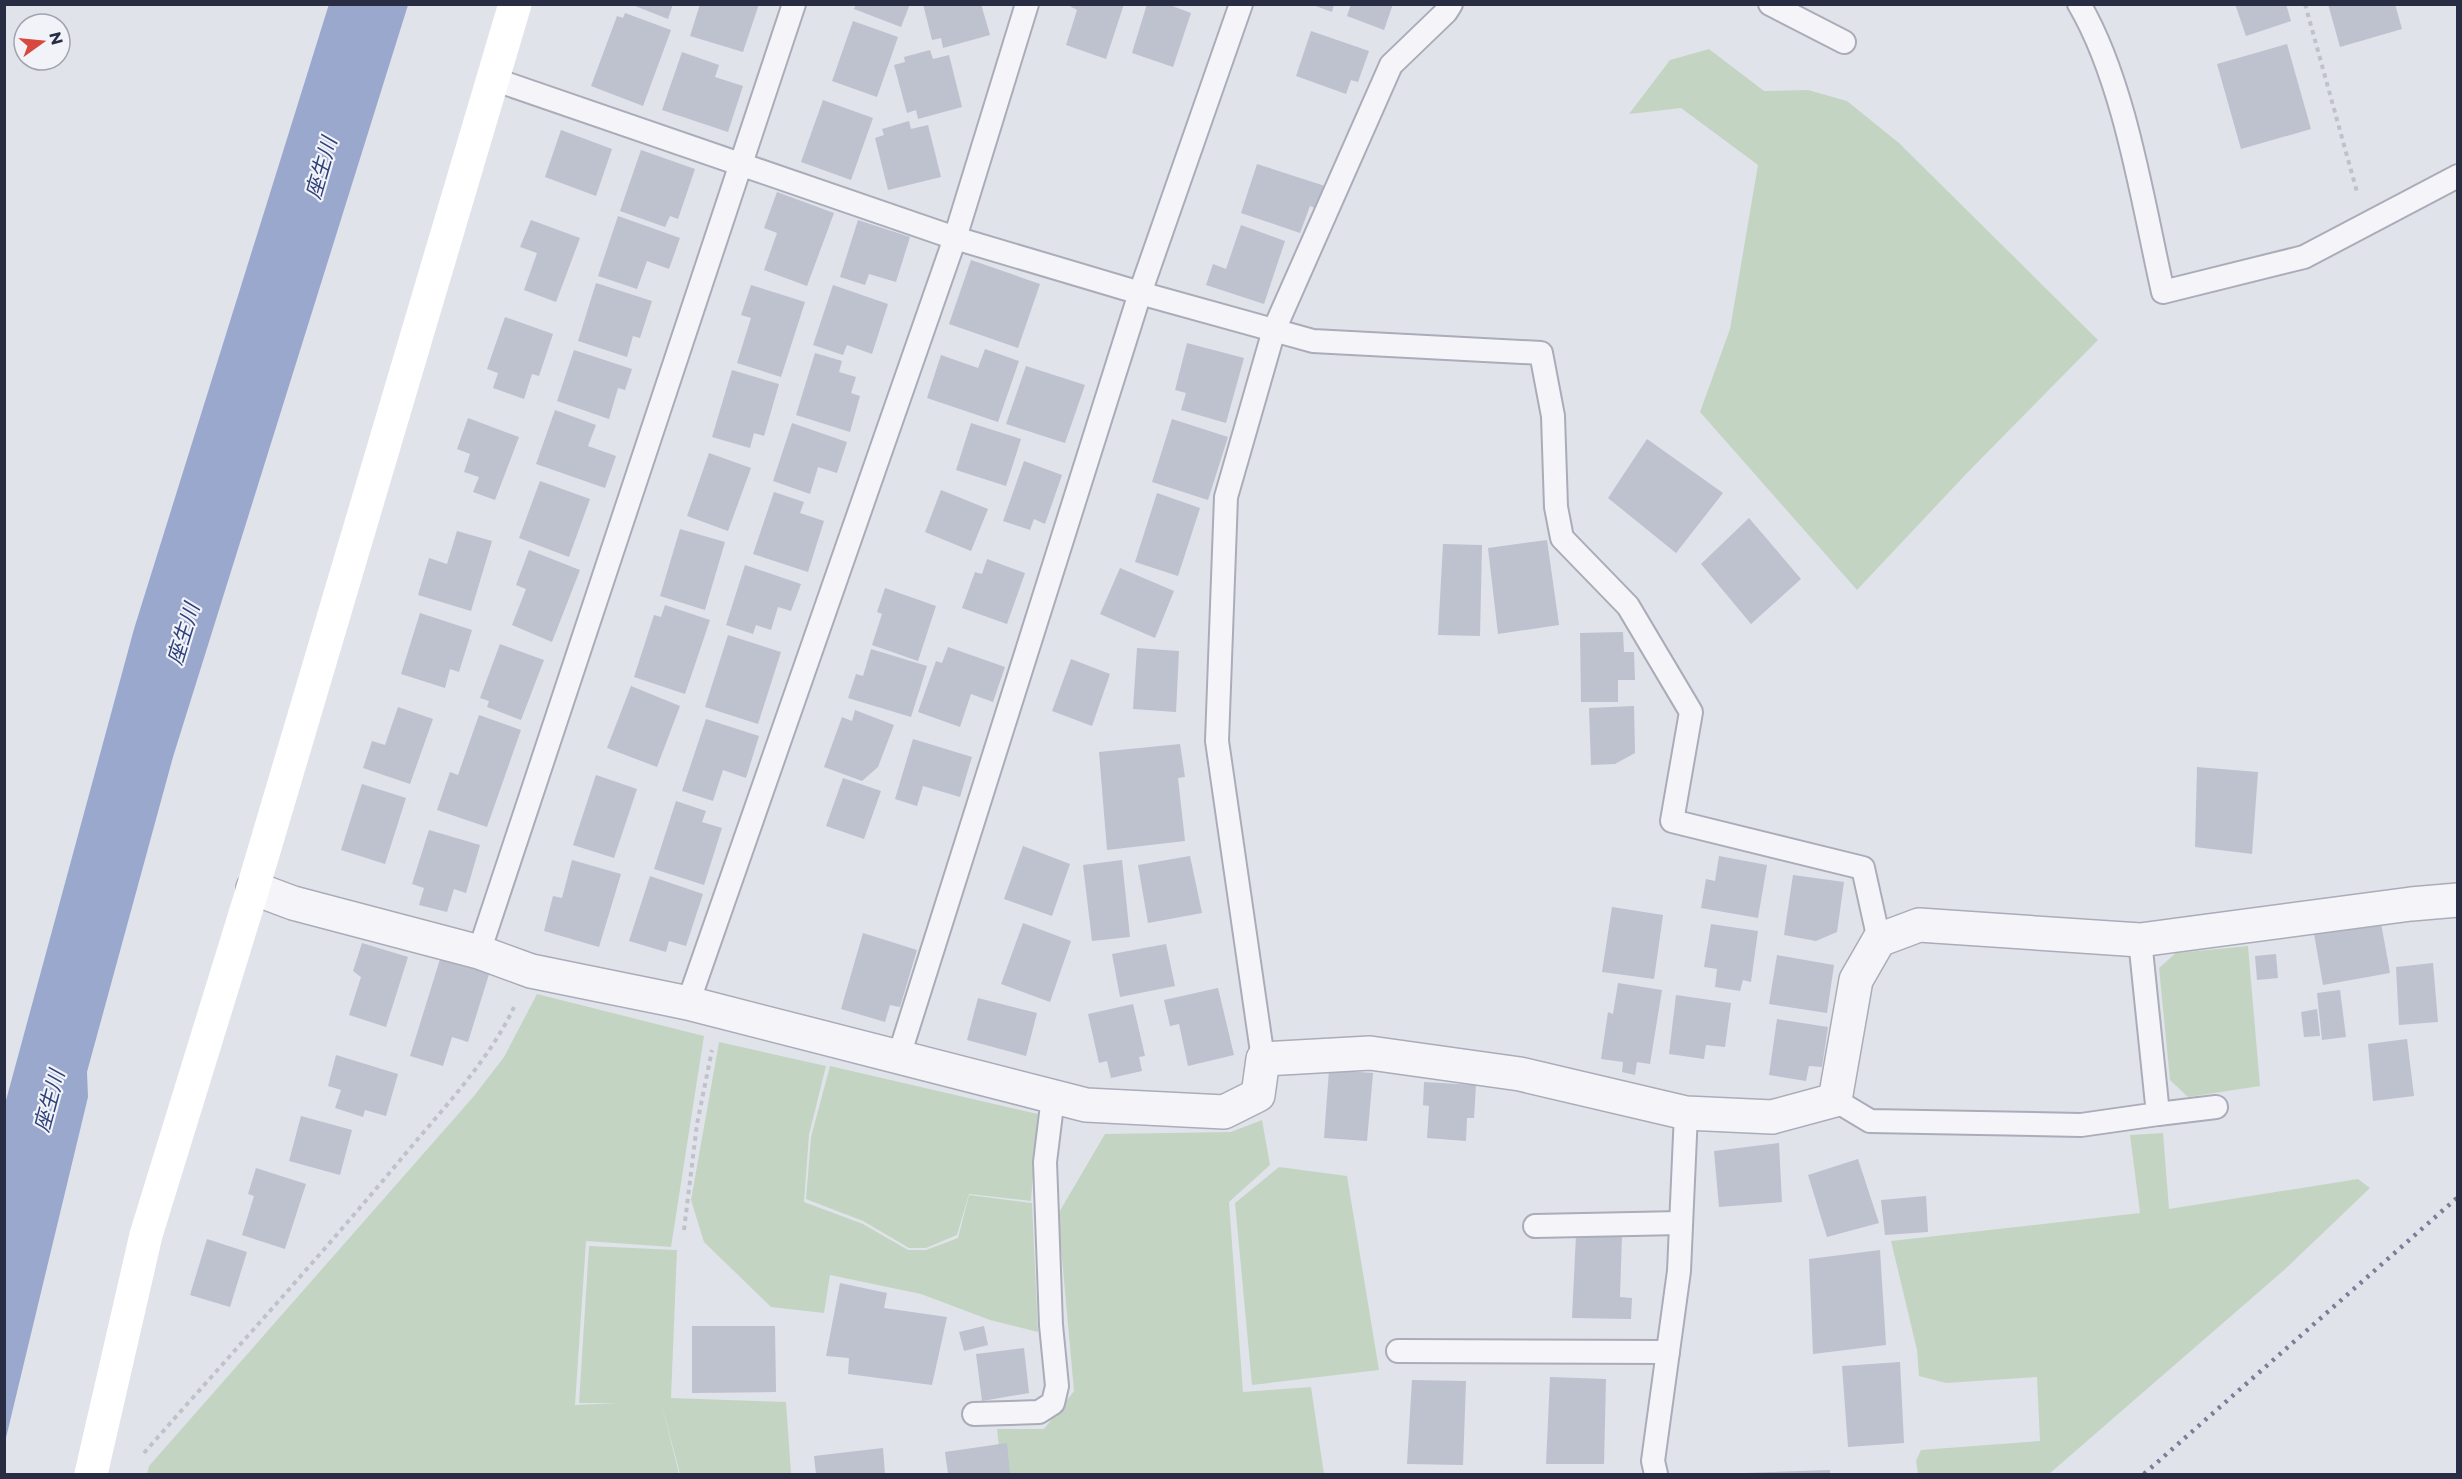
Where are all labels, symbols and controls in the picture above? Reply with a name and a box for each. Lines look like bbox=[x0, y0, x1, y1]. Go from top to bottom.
north arrow bbox=[12, 12, 72, 72]
text: N bbox=[45, 30, 67, 47]
water label: 座生川 bbox=[300, 132, 342, 202]
water label: 座生川 bbox=[162, 598, 205, 668]
water label: 座生川 bbox=[29, 1065, 70, 1135]

